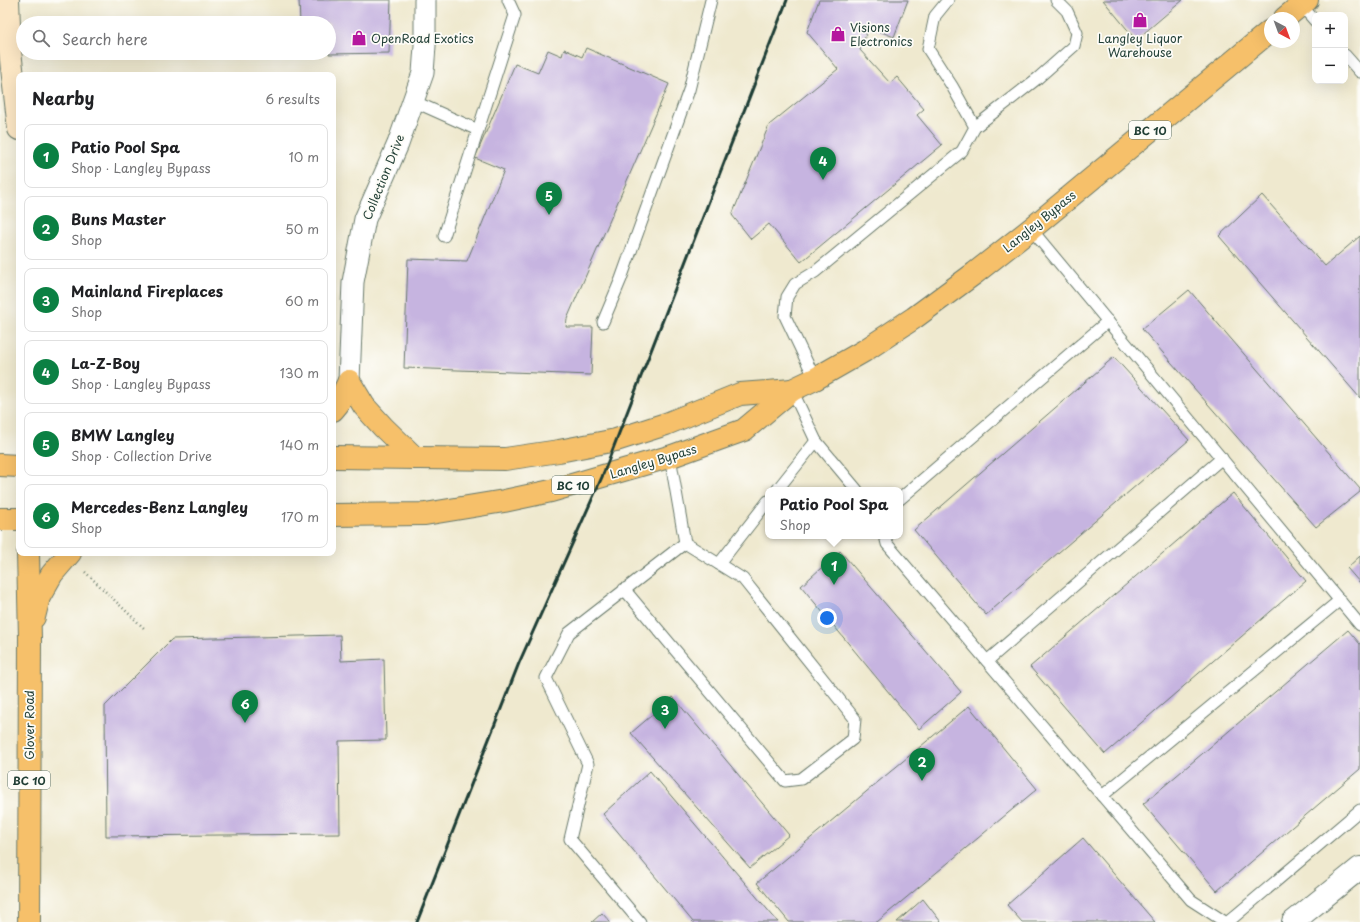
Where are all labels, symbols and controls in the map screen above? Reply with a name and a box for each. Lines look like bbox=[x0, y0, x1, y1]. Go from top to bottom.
shop icon: Langley Liquor Warehouse bbox=[1131, 11, 1149, 29]
north arrow bbox=[1264, 12, 1300, 48]
map controls bbox=[1312, 12, 1348, 84]
button: + bbox=[1312, 12, 1348, 48]
search box bbox=[16, 16, 336, 60]
place label: Visions Electronics bbox=[850, 18, 913, 50]
shop icon: Visions Electronics bbox=[829, 25, 847, 43]
icon: search bbox=[30, 27, 52, 49]
text: Search here bbox=[62, 27, 148, 50]
shop icon: OpenRoad Exotics bbox=[350, 29, 368, 47]
place label: OpenRoad Exotics bbox=[371, 29, 474, 47]
place label: Langley Liquor Warehouse bbox=[1098, 29, 1183, 61]
button: − bbox=[1312, 48, 1348, 84]
text: Nearby bbox=[32, 85, 94, 111]
text: 6 results bbox=[265, 89, 320, 108]
road number: BC 10 bbox=[1129, 121, 1171, 139]
street label: Collection Drive bbox=[358, 131, 408, 223]
text: Patio Pool Spa bbox=[71, 135, 180, 158]
text: 1 bbox=[43, 147, 49, 166]
text: 10 m bbox=[289, 147, 319, 166]
pin: 4 bbox=[810, 147, 836, 180]
text: Shop · Langley Bypass bbox=[71, 158, 211, 177]
pin: 5 bbox=[536, 182, 562, 215]
street label: Langley Bypass bbox=[998, 186, 1080, 256]
text: Buns Master bbox=[71, 207, 166, 230]
text: 2 bbox=[41, 219, 51, 238]
text: 50 m bbox=[285, 219, 319, 238]
text: Shop bbox=[71, 230, 102, 249]
text: Mainland Fireplaces bbox=[71, 279, 223, 302]
text: 3 bbox=[42, 291, 50, 310]
text: 60 m bbox=[285, 291, 319, 310]
text: Shop bbox=[71, 302, 102, 321]
text: La-Z-Boy bbox=[71, 351, 140, 374]
text: 4 bbox=[42, 363, 50, 382]
text: 130 m bbox=[280, 363, 319, 382]
text: Shop · Langley Bypass bbox=[71, 374, 211, 393]
text: BMW Langley bbox=[71, 423, 174, 446]
text: 5 bbox=[42, 435, 50, 454]
text: 140 m bbox=[280, 435, 319, 454]
street label: Langley Bypass bbox=[607, 439, 699, 483]
text: Shop · Collection Drive bbox=[71, 446, 212, 465]
road number: BC 10 bbox=[552, 476, 594, 494]
popup bbox=[765, 487, 903, 539]
text: Patio Pool Spa bbox=[780, 492, 888, 515]
text: Mercedes-Benz Langley bbox=[71, 495, 248, 518]
text: 6 bbox=[41, 507, 51, 526]
text: 170 m bbox=[281, 507, 319, 526]
text: Shop bbox=[780, 515, 811, 534]
text: Shop bbox=[71, 518, 102, 537]
pin: 1 bbox=[821, 552, 847, 585]
your location bbox=[817, 608, 837, 628]
street label: Glover Road bbox=[20, 690, 38, 760]
pin: 6 bbox=[232, 690, 258, 723]
pin: 3 bbox=[652, 696, 678, 729]
pin: 2 bbox=[909, 748, 935, 781]
road number: BC 10 bbox=[8, 771, 50, 789]

